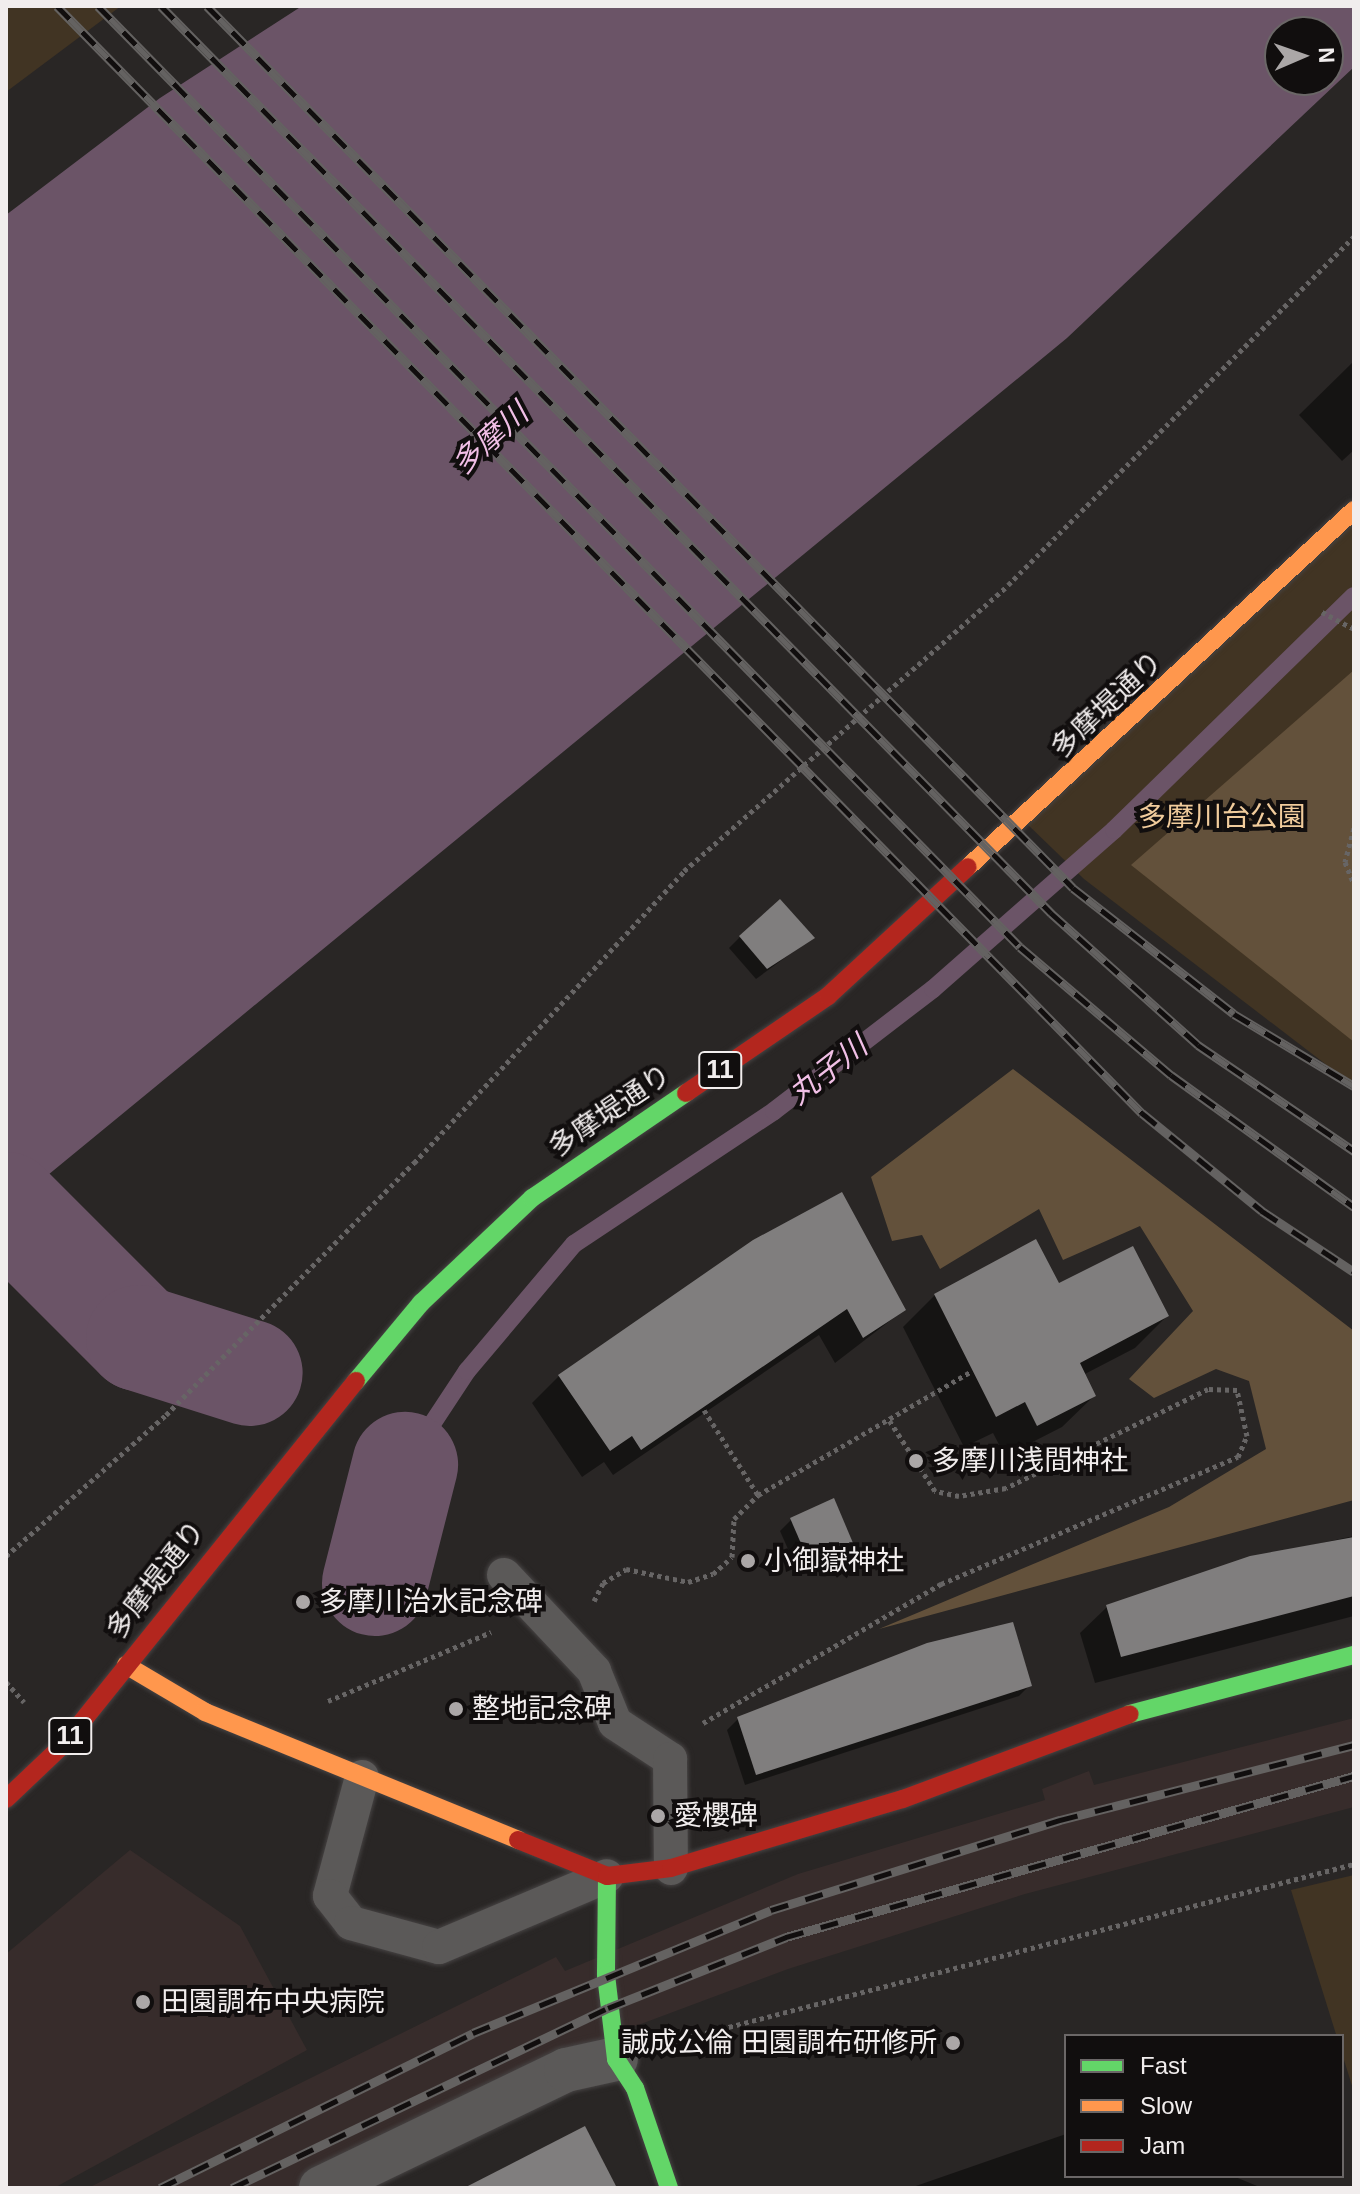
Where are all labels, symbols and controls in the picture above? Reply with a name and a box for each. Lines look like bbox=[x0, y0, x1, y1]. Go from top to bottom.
north arrow bbox=[1264, 16, 1344, 96]
text: N bbox=[1314, 47, 1339, 64]
water label: 多摩川 bbox=[445, 396, 535, 482]
street label: 多摩堤通り bbox=[1044, 645, 1170, 765]
park label: 多摩川台公園 bbox=[1138, 800, 1306, 834]
water label: 丸子川 bbox=[781, 1028, 875, 1112]
road number: 11 bbox=[698, 1048, 742, 1092]
street label: 多摩堤通り bbox=[543, 1058, 677, 1164]
place label: 多摩川浅間神社 bbox=[932, 1444, 1128, 1478]
marker: 多摩川浅間神社 bbox=[907, 1452, 925, 1470]
street label: 多摩堤通り bbox=[100, 1514, 212, 1646]
place label: 小御嶽神社 bbox=[764, 1544, 904, 1578]
marker: 小御嶽神社 bbox=[739, 1552, 757, 1570]
place label: 多摩川治水記念碑 bbox=[319, 1585, 543, 1619]
marker: 多摩川治水記念碑 bbox=[294, 1593, 312, 1611]
place label: 整地記念碑 bbox=[472, 1692, 612, 1726]
marker: 整地記念碑 bbox=[447, 1700, 465, 1718]
road number: 11 bbox=[48, 1714, 92, 1758]
place label: 愛櫻碑 bbox=[674, 1799, 758, 1833]
marker: 愛櫻碑 bbox=[649, 1807, 667, 1825]
place label: 田園調布中央病院 bbox=[161, 1985, 385, 2019]
marker: 田園調布中央病院 bbox=[132, 1991, 154, 2013]
place label: 誠成公倫 田園調布研修所 bbox=[621, 2026, 937, 2060]
marker: 誠成公倫 田園調布研修所 bbox=[944, 2034, 962, 2052]
legend bbox=[1064, 2034, 1344, 2178]
text: Fast bbox=[1140, 2052, 1187, 2079]
text: Slow bbox=[1140, 2092, 1192, 2119]
text: Jam bbox=[1140, 2132, 1185, 2159]

